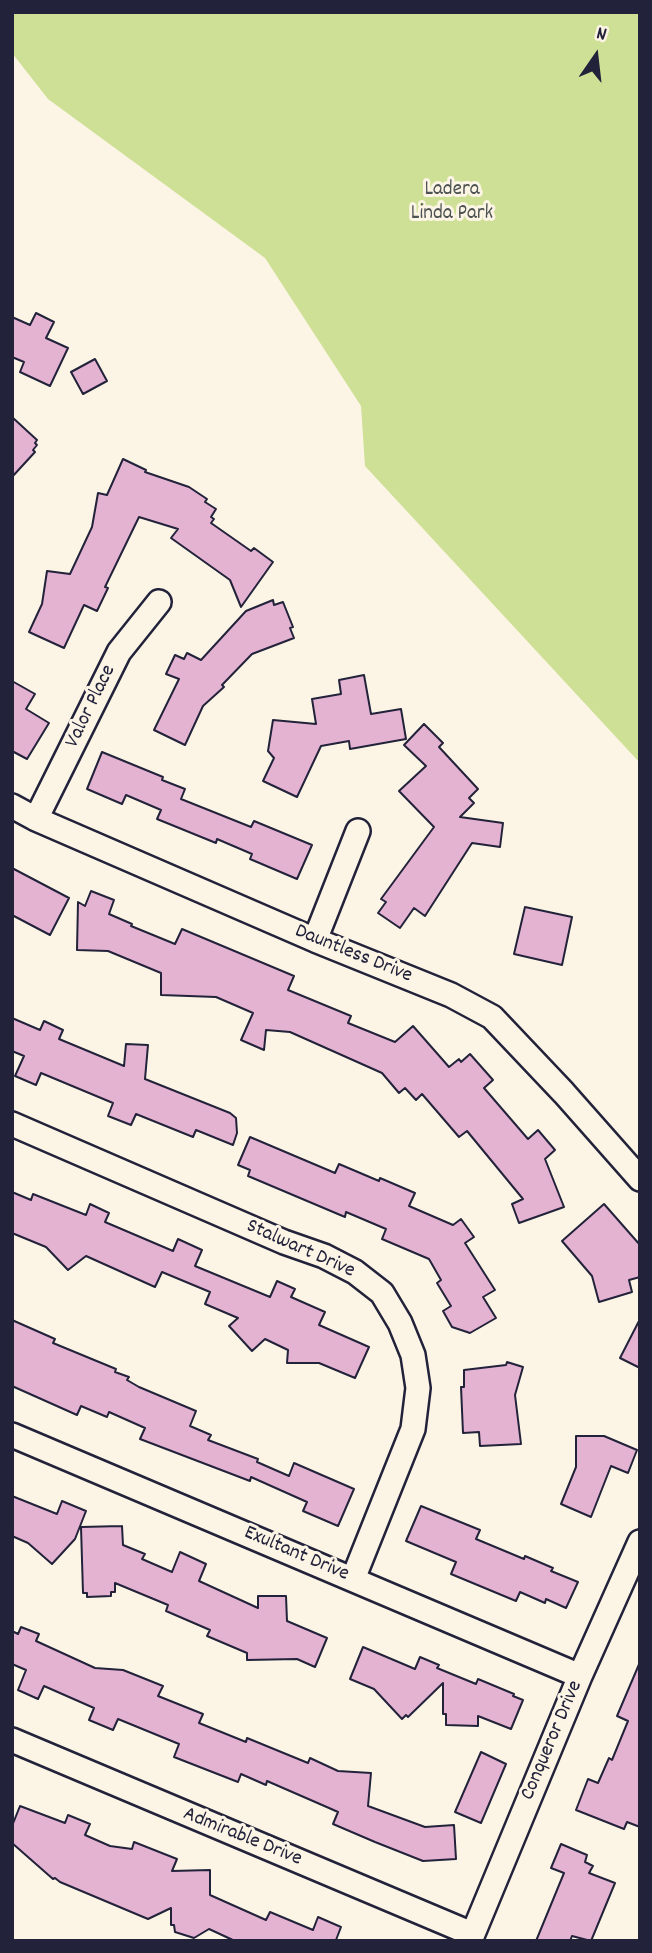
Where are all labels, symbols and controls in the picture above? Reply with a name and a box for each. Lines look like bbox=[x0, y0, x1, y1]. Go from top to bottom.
north arrow bbox=[561, 21, 631, 91]
text: N bbox=[593, 21, 609, 49]
park label: Ladera Linda Park bbox=[411, 178, 493, 228]
street label: Valor Place bbox=[61, 662, 123, 752]
street label: Dauntless Drive bbox=[291, 920, 415, 990]
street label: Stalwart Drive bbox=[242, 1215, 358, 1285]
street label: Exultant Drive bbox=[240, 1522, 352, 1588]
street label: Conqueror Drive bbox=[517, 1678, 589, 1804]
street label: Admirable Drive bbox=[179, 1803, 305, 1873]

